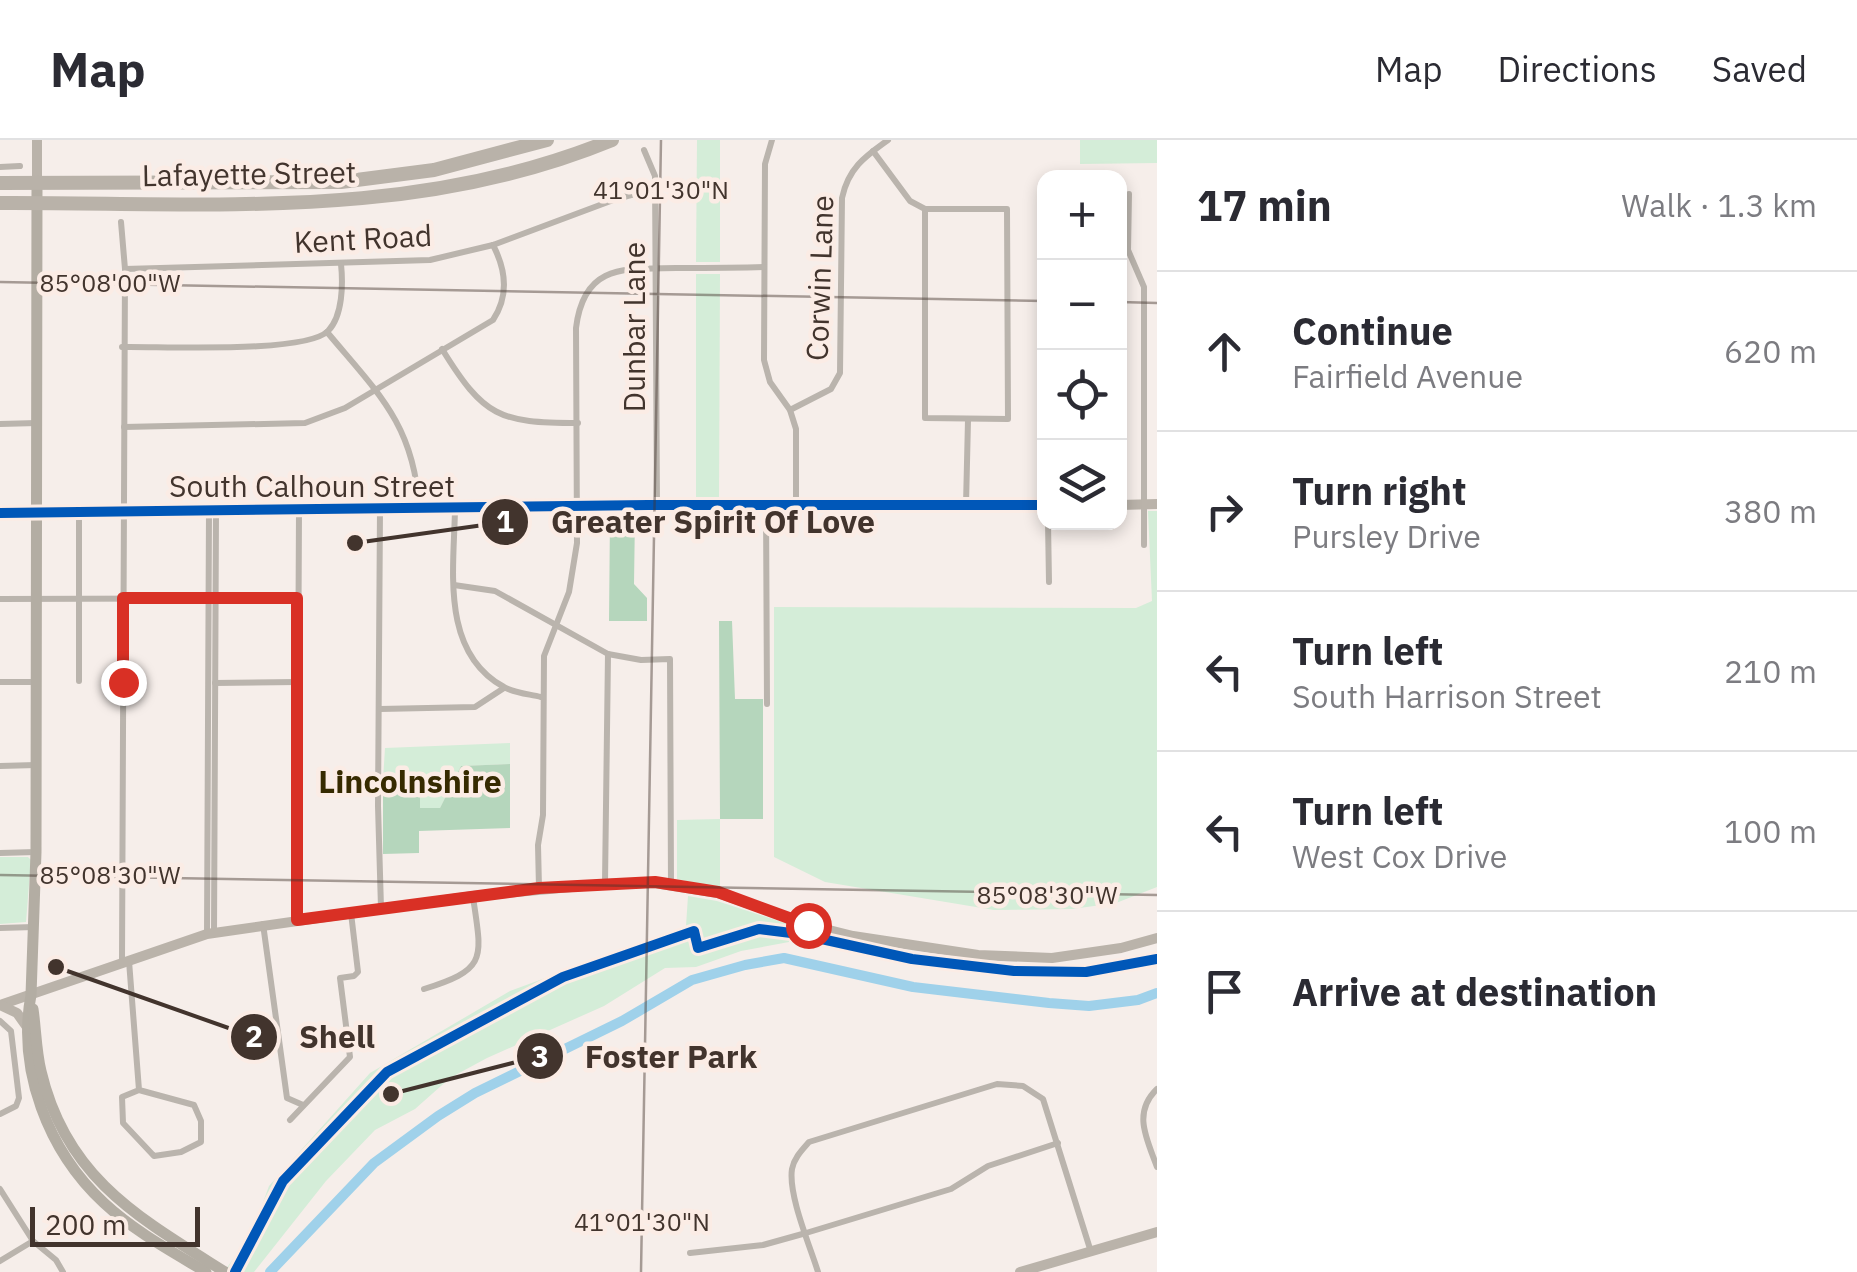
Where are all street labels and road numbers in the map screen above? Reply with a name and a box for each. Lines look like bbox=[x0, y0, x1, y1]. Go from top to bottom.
street label: Lafayette Street bbox=[141, 152, 357, 194]
street label: Corwin Lane bbox=[797, 194, 841, 362]
street label: Kent Road bbox=[293, 215, 433, 261]
street label: Dunbar Lane bbox=[614, 242, 653, 412]
street label: South Calhoun Street bbox=[169, 466, 455, 505]

